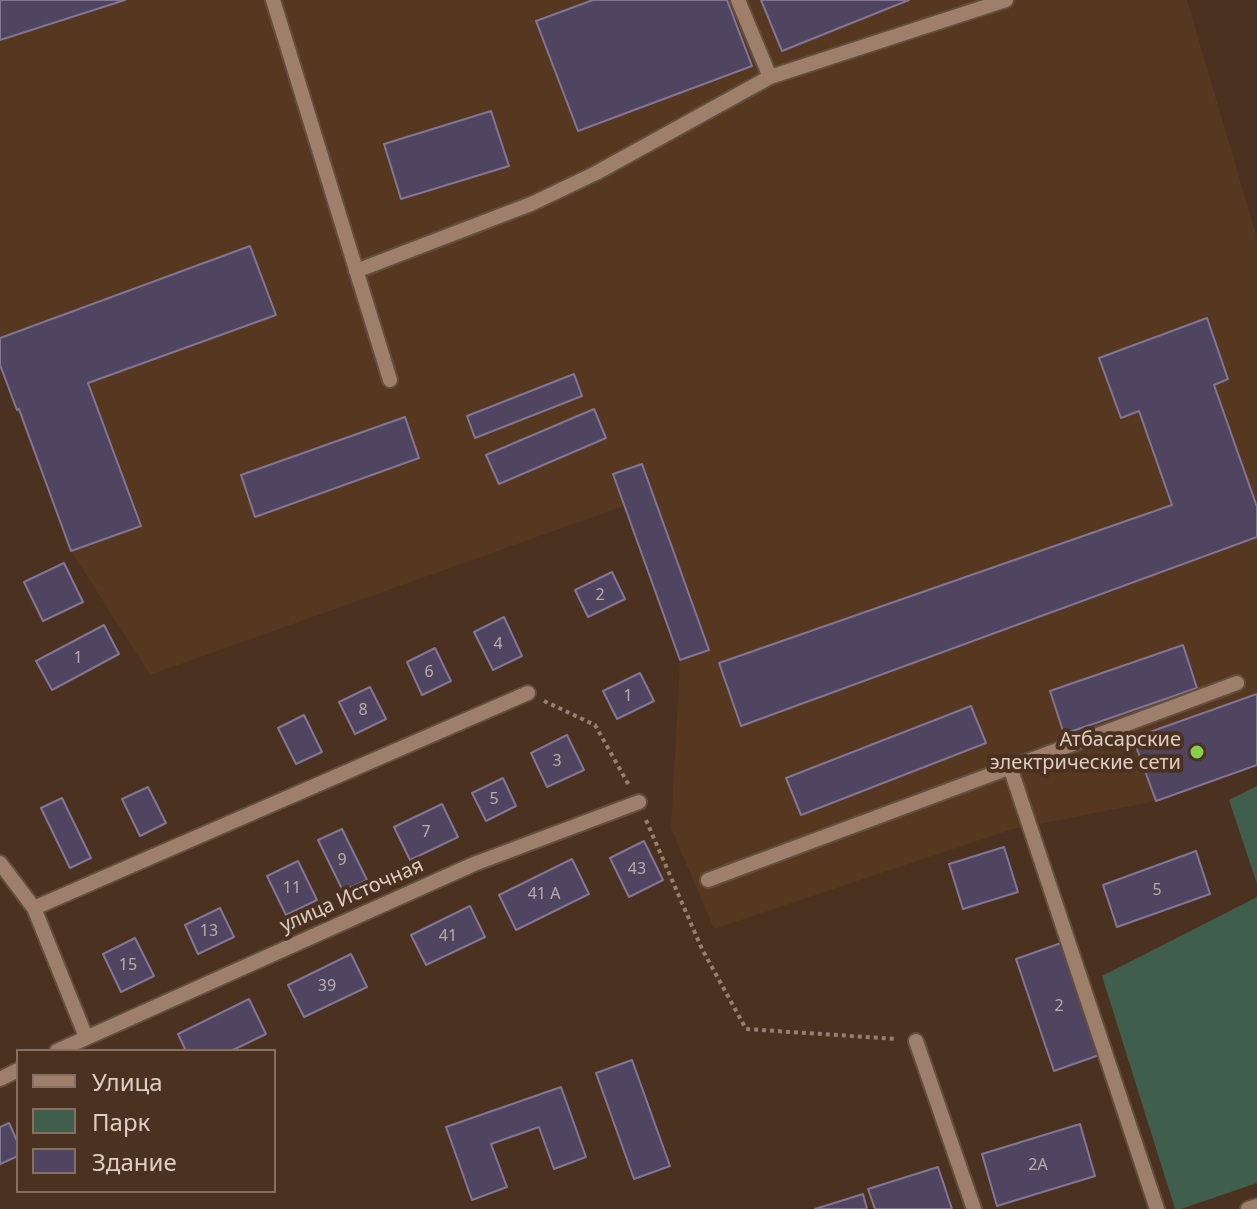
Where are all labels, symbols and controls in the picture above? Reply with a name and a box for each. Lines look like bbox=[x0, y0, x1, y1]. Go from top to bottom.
house number: 2 bbox=[595, 585, 605, 605]
house number: 4 bbox=[493, 634, 503, 654]
house number: 1 bbox=[73, 648, 83, 668]
house number: 6 bbox=[424, 662, 434, 682]
house number: 1 bbox=[623, 686, 633, 706]
house number: 8 bbox=[358, 700, 368, 720]
place label: Атбасарские электрические сети bbox=[990, 728, 1181, 775]
marker: Атбасарские электрические сети bbox=[1188, 743, 1206, 761]
house number: 3 bbox=[552, 751, 562, 771]
house number: 5 bbox=[489, 789, 499, 809]
house number: 7 bbox=[421, 822, 431, 842]
house number: 9 bbox=[337, 850, 347, 870]
street label: улица Источная bbox=[277, 854, 427, 938]
house number: 43 bbox=[628, 859, 646, 879]
house number: 11 bbox=[283, 878, 301, 898]
house number: 5 bbox=[1152, 880, 1162, 900]
house number: 41 А bbox=[528, 884, 560, 904]
house number: 13 bbox=[200, 921, 218, 941]
house number: 41 bbox=[439, 926, 457, 946]
house number: 15 bbox=[119, 955, 137, 975]
house number: 39 bbox=[318, 976, 336, 996]
house number: 2 bbox=[1054, 996, 1064, 1016]
legend bbox=[16, 1049, 276, 1193]
text: Улица bbox=[92, 1065, 163, 1098]
text: Парк bbox=[92, 1105, 150, 1138]
text: Здание bbox=[92, 1145, 177, 1178]
house number: 2А bbox=[1028, 1155, 1048, 1175]

